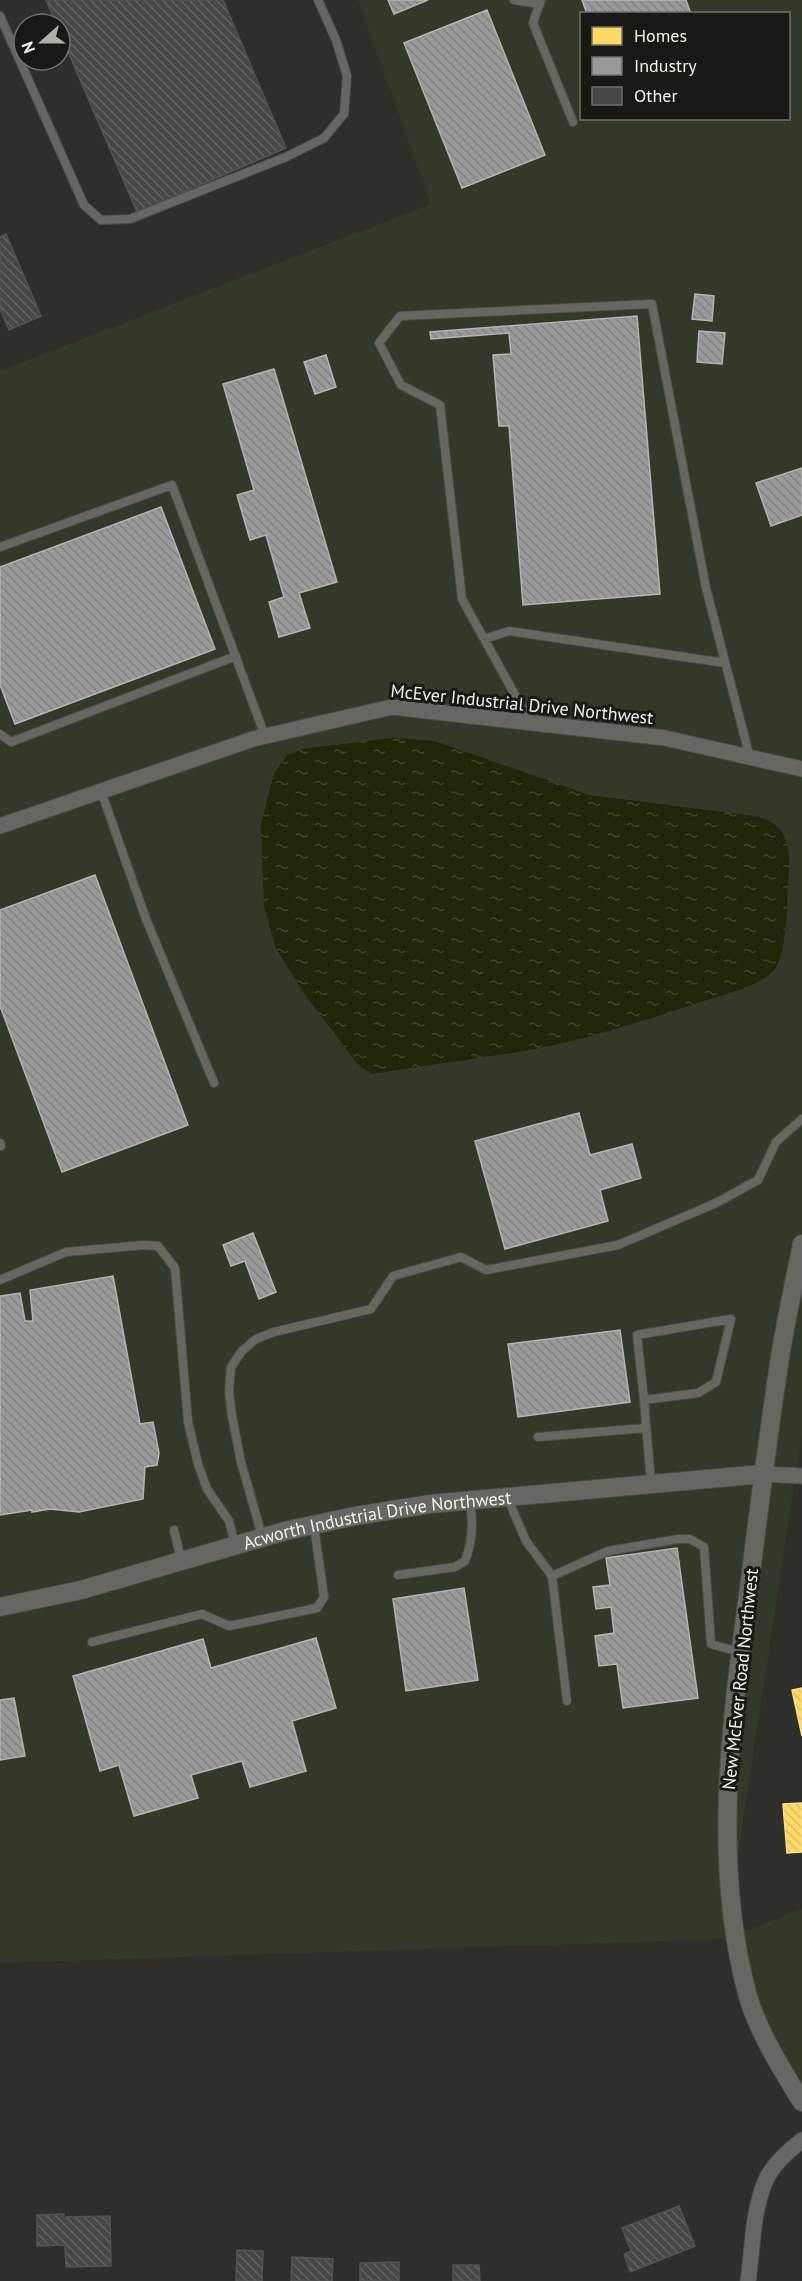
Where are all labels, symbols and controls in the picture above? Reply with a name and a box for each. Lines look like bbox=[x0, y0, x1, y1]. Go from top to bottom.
north arrow bbox=[12, 12, 72, 72]
legend bbox=[580, 12, 790, 120]
text: Homes bbox=[634, 24, 687, 47]
text: N bbox=[17, 39, 39, 56]
text: Industry bbox=[634, 54, 697, 77]
text: Other bbox=[634, 84, 678, 107]
street label: McEver Industrial Drive Northwest bbox=[390, 679, 654, 729]
street label: Acworth Industrial Drive Northwest bbox=[240, 1485, 512, 1554]
street label: New McEver Road Northwest bbox=[717, 1567, 763, 1791]

